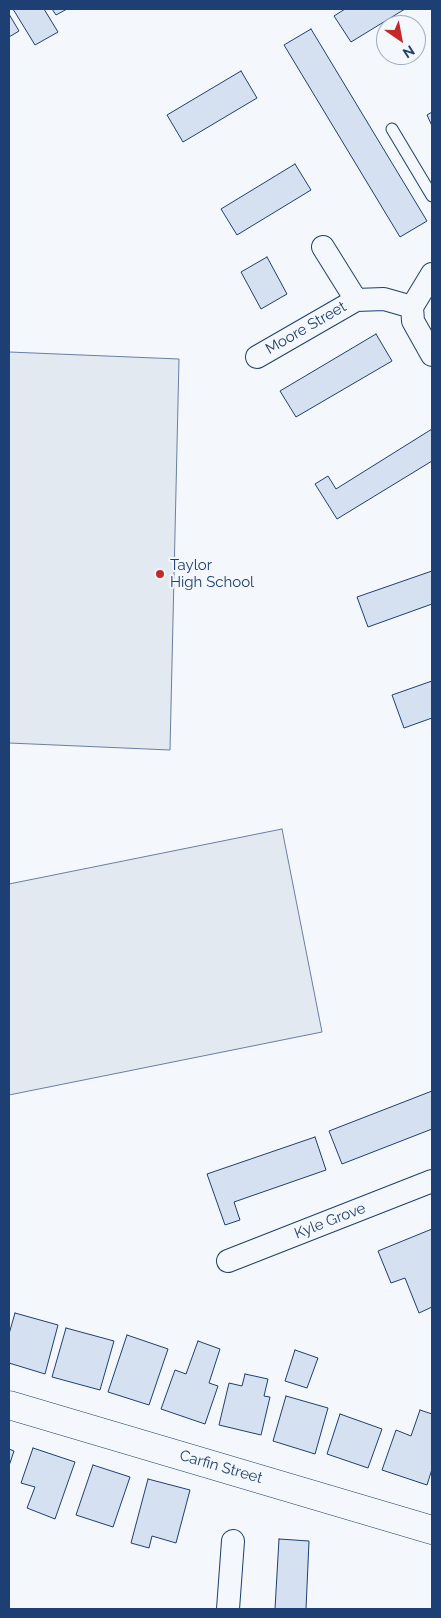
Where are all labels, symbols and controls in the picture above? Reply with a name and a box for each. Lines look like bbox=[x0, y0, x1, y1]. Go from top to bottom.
north arrow bbox=[376, 15, 426, 65]
text: N bbox=[400, 42, 417, 61]
street label: Moore Street bbox=[262, 298, 350, 358]
place label: Taylor High School bbox=[170, 556, 254, 591]
marker: Taylor High School bbox=[154, 568, 166, 580]
street label: Kyle Grove bbox=[292, 1199, 368, 1243]
street label: Carfin Street bbox=[177, 1447, 265, 1487]

